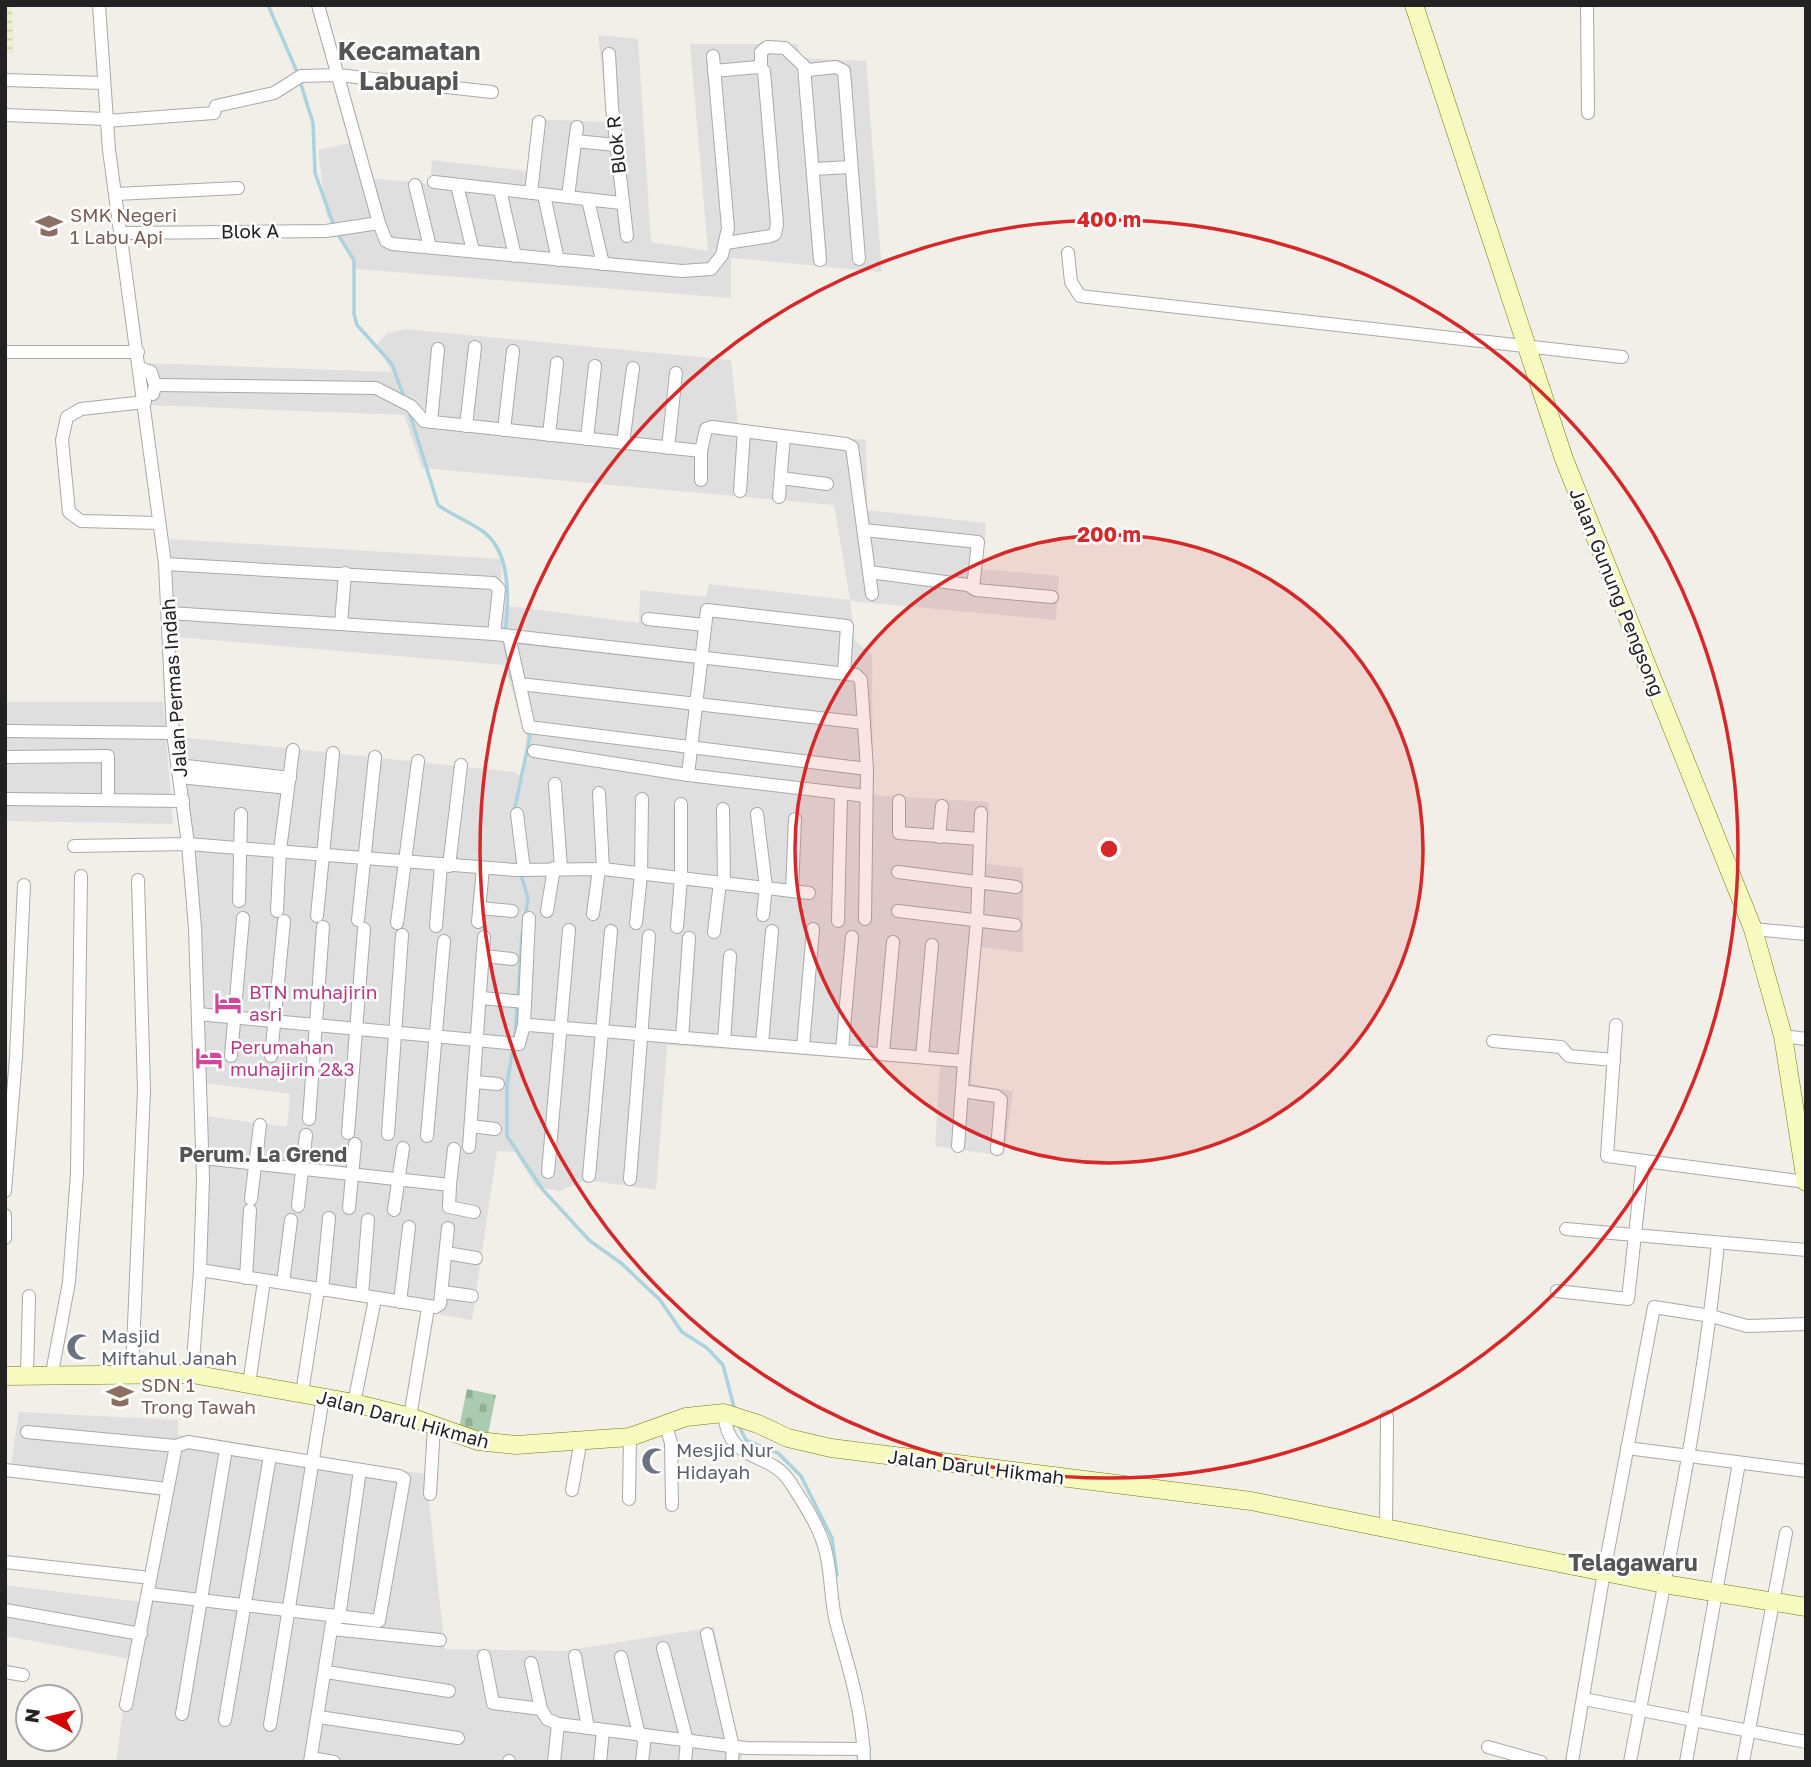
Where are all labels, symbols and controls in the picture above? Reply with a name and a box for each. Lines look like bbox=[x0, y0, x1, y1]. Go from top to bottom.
district label: Kecamatan Labuapi bbox=[338, 35, 480, 96]
street label: Blok R bbox=[601, 115, 630, 175]
place label: SMK Negeri 1 Labu Api bbox=[70, 203, 177, 248]
text: 400 m bbox=[1077, 206, 1141, 232]
school or university icon: SMK Negeri 1 Labu Api bbox=[34, 211, 64, 241]
street label: Blok A bbox=[221, 218, 280, 243]
street label: Jalan Gunung Pengsong bbox=[1565, 484, 1670, 699]
text: 200 m bbox=[1077, 521, 1141, 547]
street label: Jalan Permas Indah bbox=[156, 598, 191, 778]
centre of rings bbox=[1097, 837, 1121, 861]
place label: BTN muhajirin asri bbox=[249, 980, 377, 1025]
hotel icon: BTN muhajirin asri bbox=[213, 988, 243, 1018]
place label: Perumahan muhajirin 2&3 bbox=[230, 1035, 355, 1080]
hotel icon: Perumahan muhajirin 2&3 bbox=[194, 1043, 224, 1073]
district label: Perum. La Grend bbox=[179, 1141, 347, 1167]
place label: Masjid Miftahul Janah bbox=[101, 1324, 237, 1369]
mosque icon: Masjid Miftahul Janah bbox=[65, 1332, 95, 1362]
place label: SDN 1 Trong Tawah bbox=[141, 1373, 256, 1418]
school or university icon: SDN 1 Trong Tawah bbox=[105, 1381, 135, 1411]
street label: Jalan Darul Hikmah bbox=[314, 1384, 492, 1453]
place label: Mesjid Nur Hidayah bbox=[676, 1438, 774, 1483]
street label: Jalan Darul Hikmah bbox=[886, 1444, 1066, 1489]
mosque icon: Mesjid Nur Hidayah bbox=[640, 1446, 670, 1476]
district label: Telagawaru bbox=[1568, 1548, 1698, 1576]
north arrow bbox=[14, 1683, 84, 1753]
text: N bbox=[19, 1707, 44, 1724]

